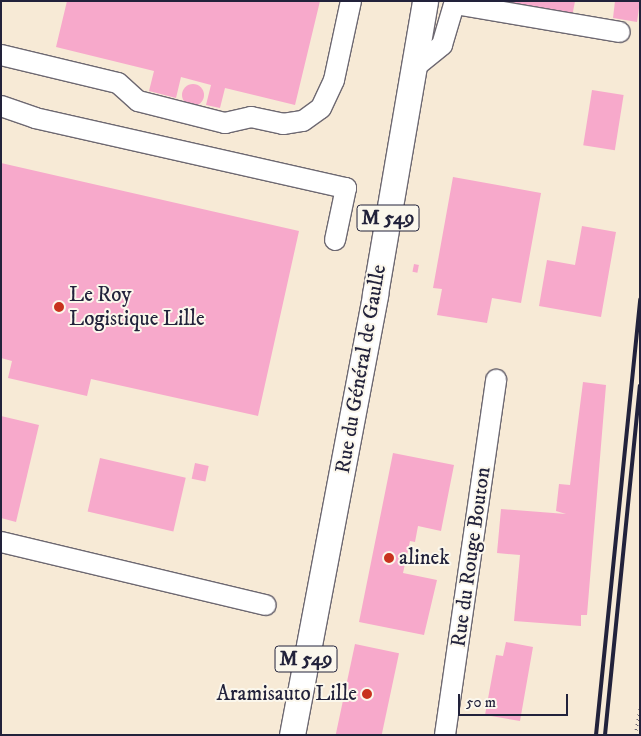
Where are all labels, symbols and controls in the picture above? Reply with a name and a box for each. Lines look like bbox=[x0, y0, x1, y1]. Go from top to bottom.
road number: M 549 bbox=[356, 200, 420, 236]
street label: Rue du Général de Gaulle bbox=[330, 263, 392, 475]
place label: Le Roy Logistique Lille bbox=[69, 282, 205, 332]
marker: Le Roy Logistique Lille bbox=[53, 301, 65, 313]
street label: Rue du Rouge Bouton bbox=[446, 465, 496, 649]
place label: alinek bbox=[399, 545, 450, 571]
marker: alinek bbox=[383, 552, 395, 564]
road number: M 549 bbox=[274, 642, 338, 676]
place label: Aramisauto Lille bbox=[216, 681, 357, 707]
scale bar bbox=[461, 684, 571, 716]
marker: Aramisauto Lille bbox=[361, 688, 373, 700]
text: 50 m bbox=[466, 693, 496, 712]

